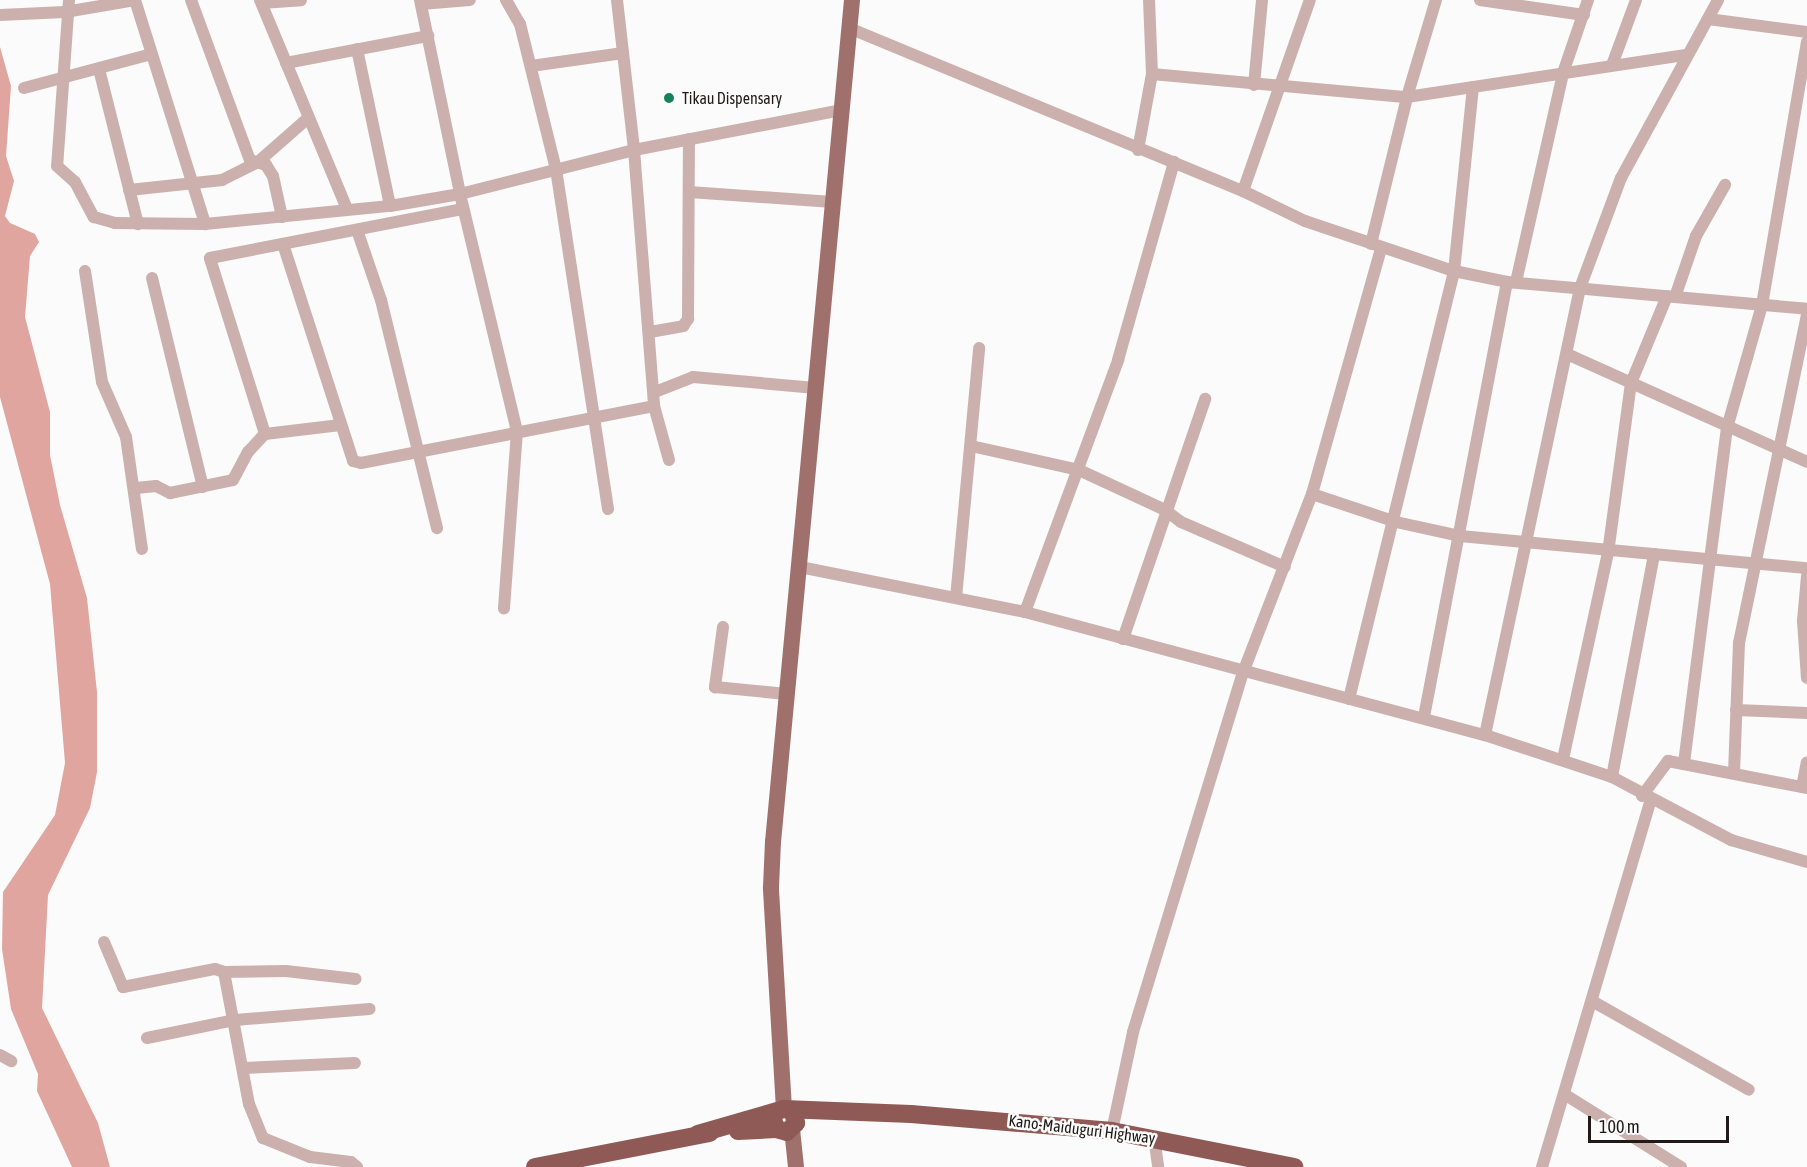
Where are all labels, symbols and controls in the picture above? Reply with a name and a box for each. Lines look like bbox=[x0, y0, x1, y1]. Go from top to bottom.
place label: Tikau Dispensary bbox=[682, 88, 782, 108]
marker: Tikau Dispensary bbox=[660, 89, 678, 107]
scale bar bbox=[1591, 1104, 1732, 1142]
street label: Kano-Maiduguri Highway bbox=[1008, 1110, 1156, 1148]
text: 100 m bbox=[1599, 1116, 1640, 1137]

